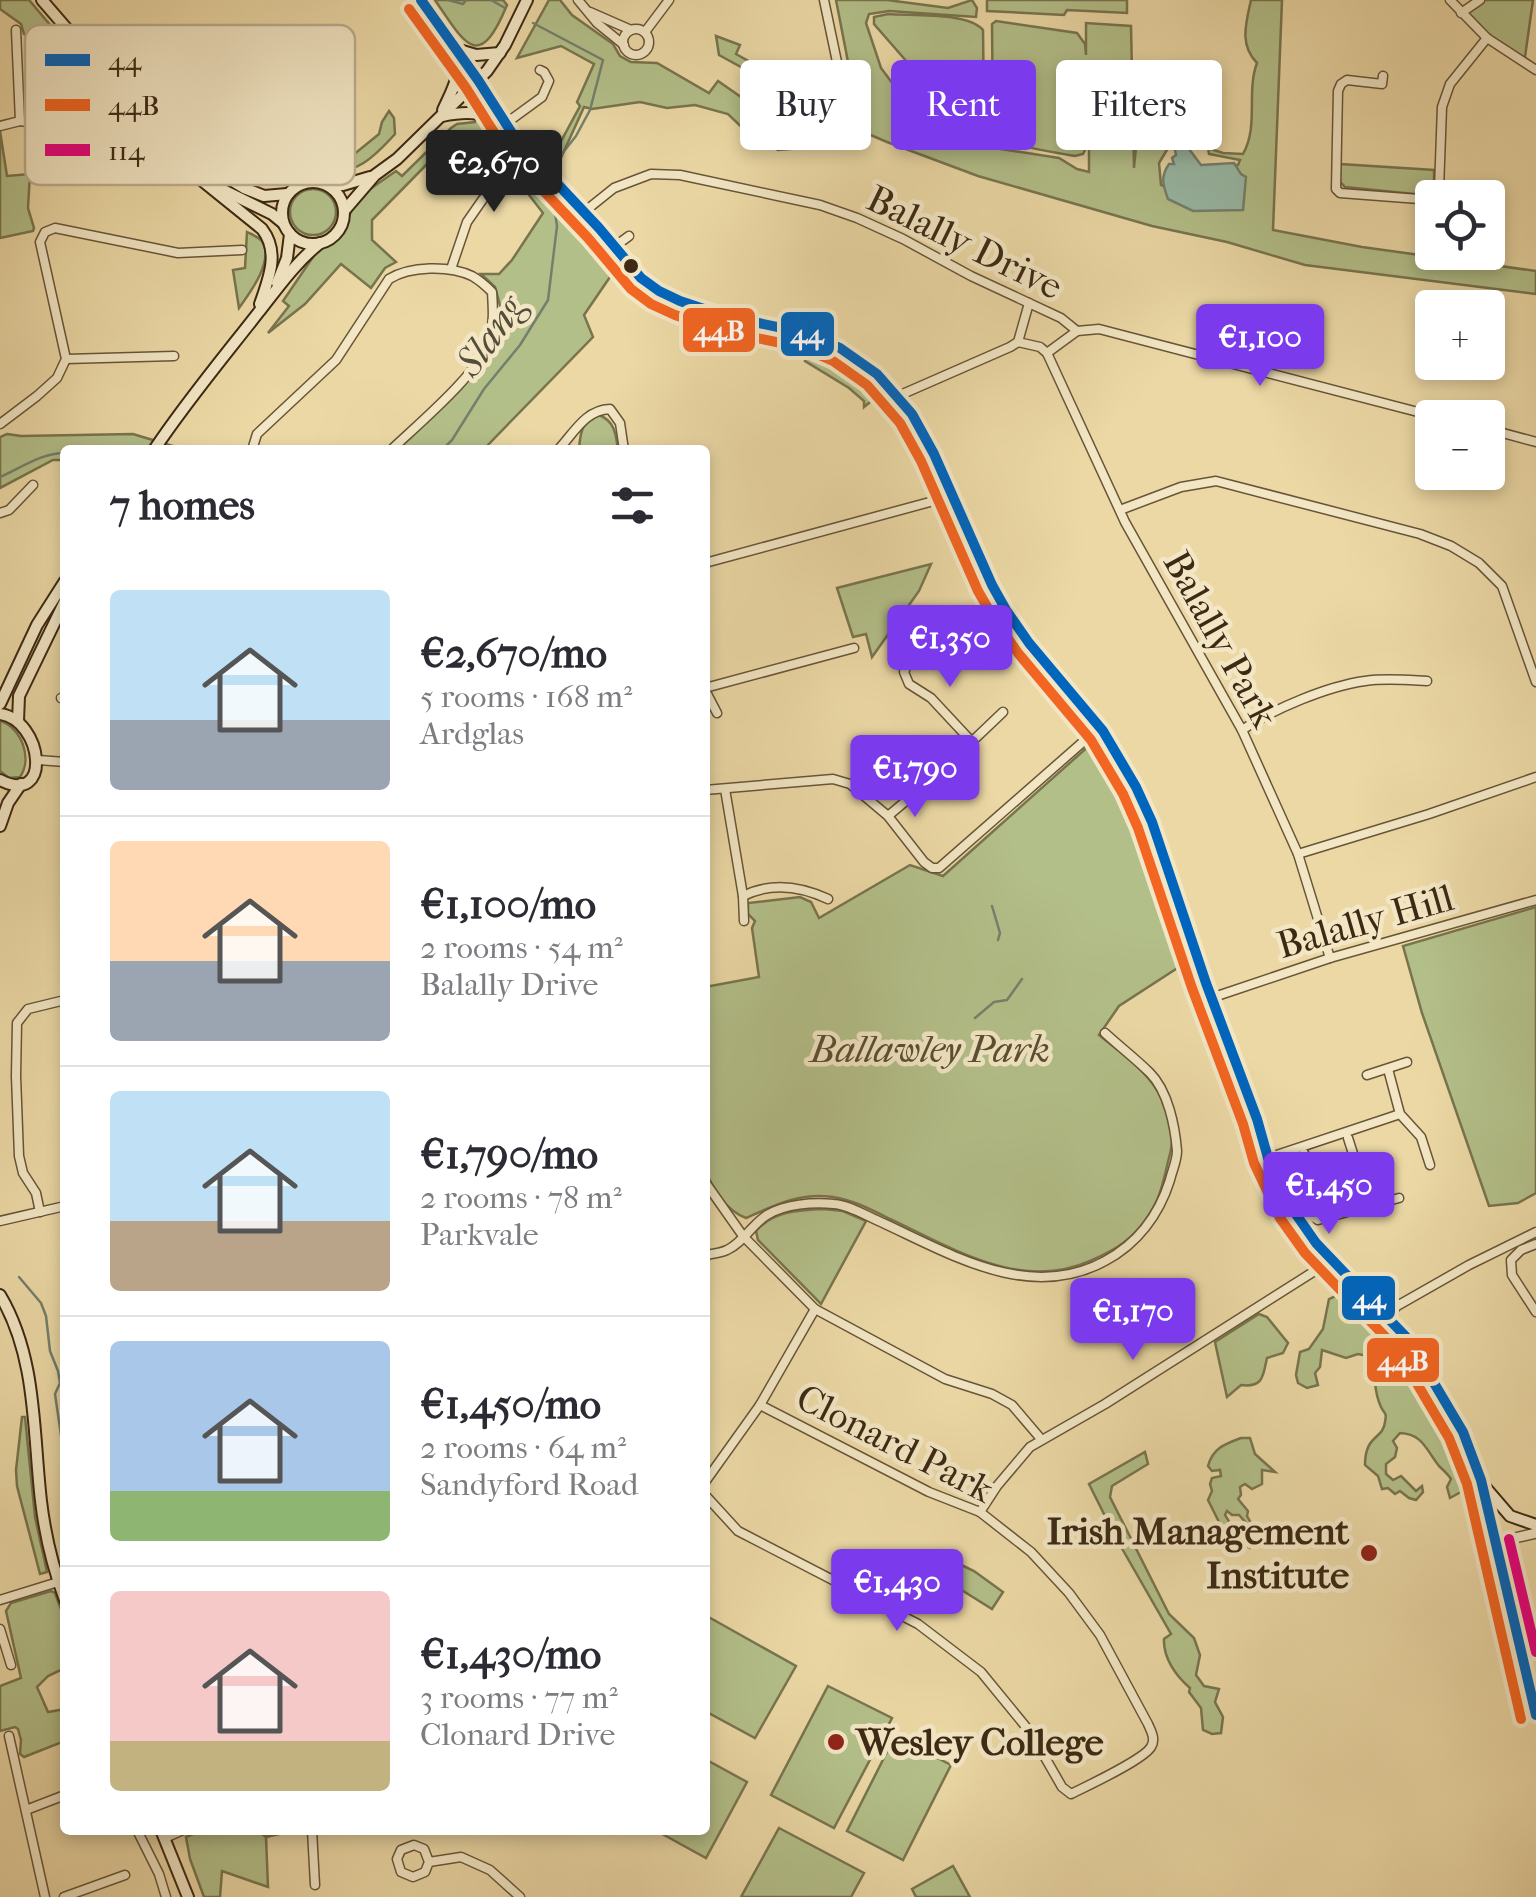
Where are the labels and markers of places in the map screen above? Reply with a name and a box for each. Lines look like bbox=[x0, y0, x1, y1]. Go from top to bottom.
pin: €2,670 bbox=[413, 130, 575, 215]
unlabelled marker bbox=[621, 256, 641, 276]
pin: €1,100 bbox=[1179, 304, 1341, 389]
pin: €1,350 bbox=[869, 605, 1031, 690]
pin: €1,790 bbox=[834, 735, 996, 820]
pin: €1,450 bbox=[1248, 1152, 1410, 1237]
pin: €1,170 bbox=[1052, 1278, 1214, 1363]
place label: Irish Management Institute bbox=[1047, 1509, 1349, 1598]
marker: Irish Management Institute bbox=[1358, 1542, 1380, 1564]
pin: €1,430 bbox=[816, 1549, 978, 1634]
place label: Wesley College bbox=[854, 1720, 1104, 1765]
marker: Wesley College bbox=[825, 1731, 847, 1753]

